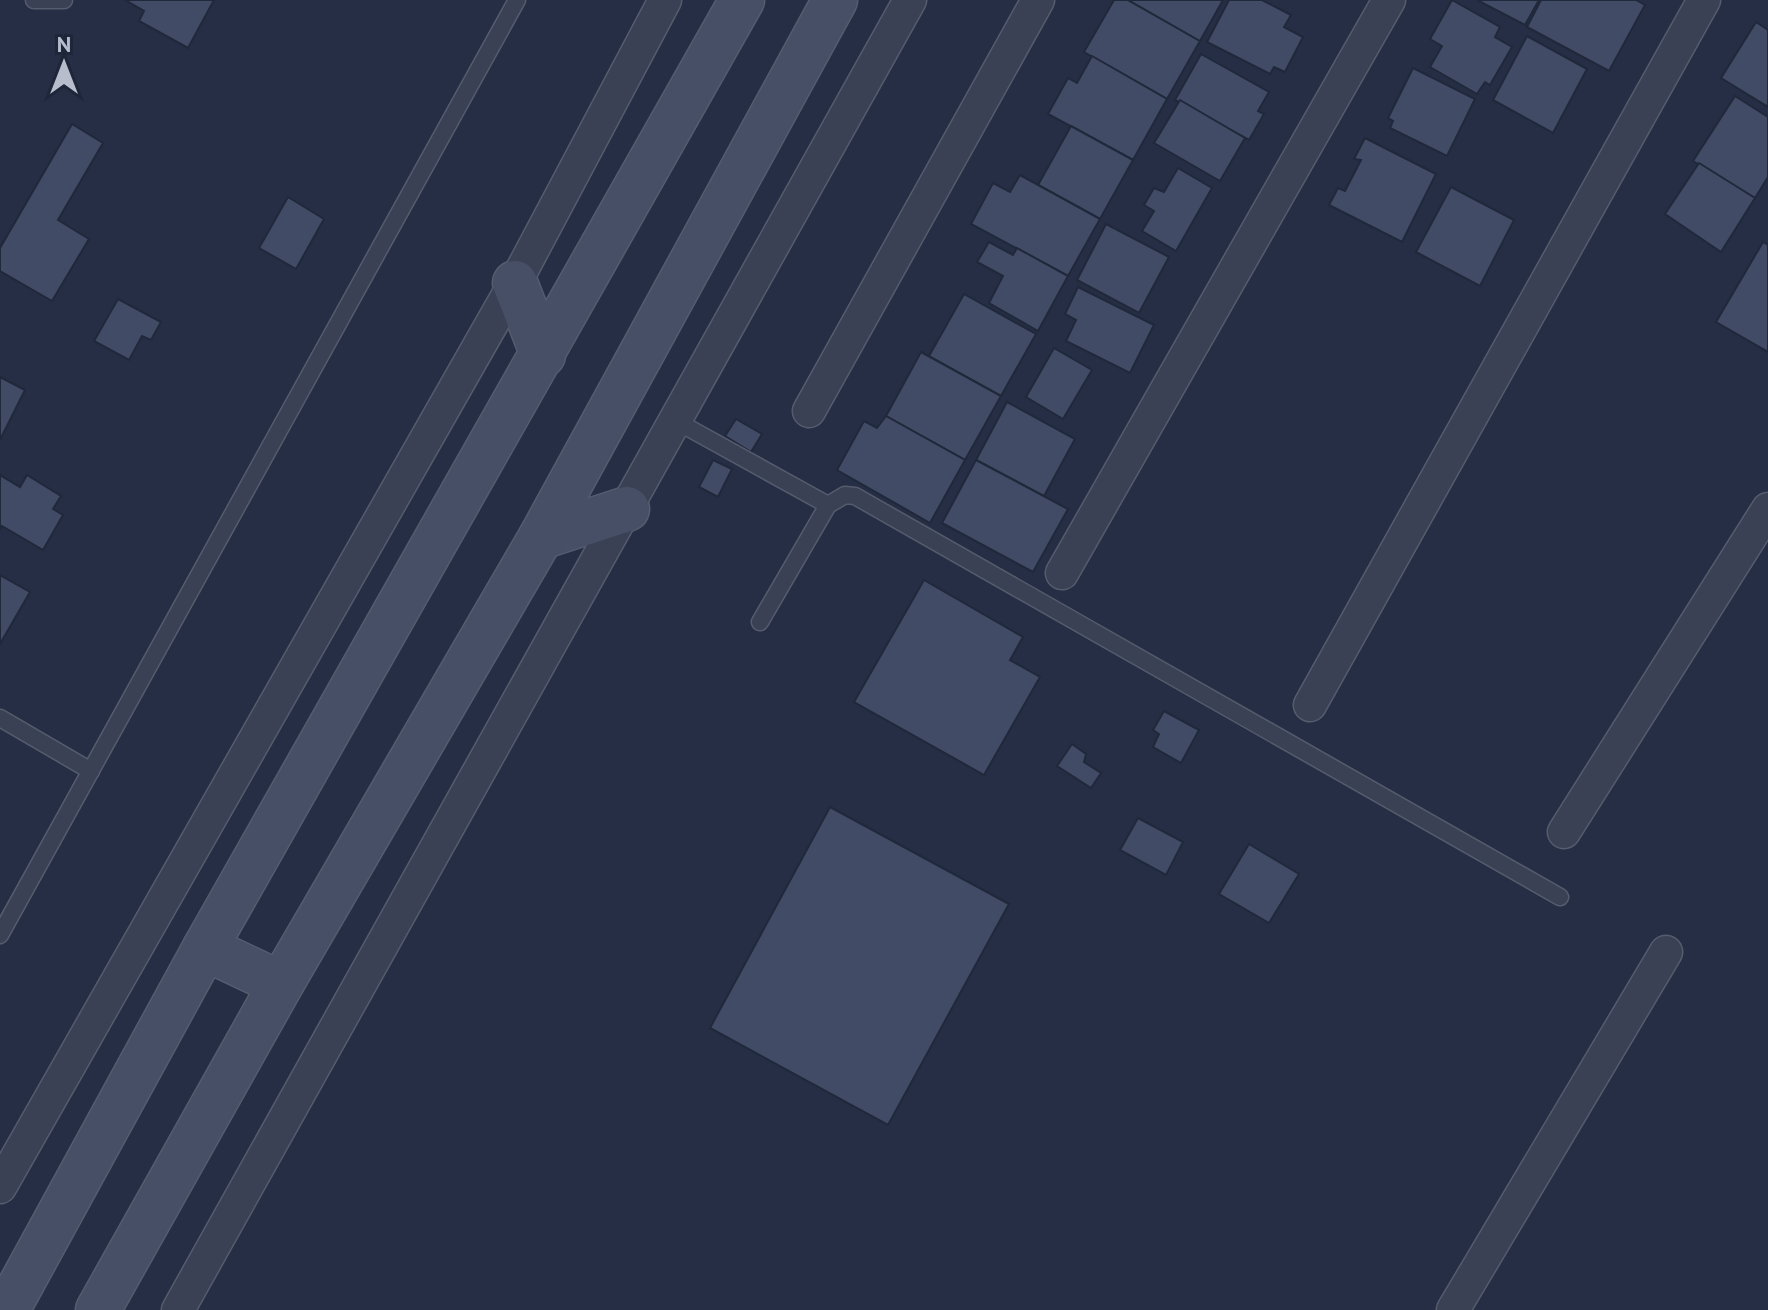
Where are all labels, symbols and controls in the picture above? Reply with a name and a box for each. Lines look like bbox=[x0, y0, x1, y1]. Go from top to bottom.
north arrow bbox=[24, 24, 104, 104]
text: N bbox=[57, 30, 71, 58]

